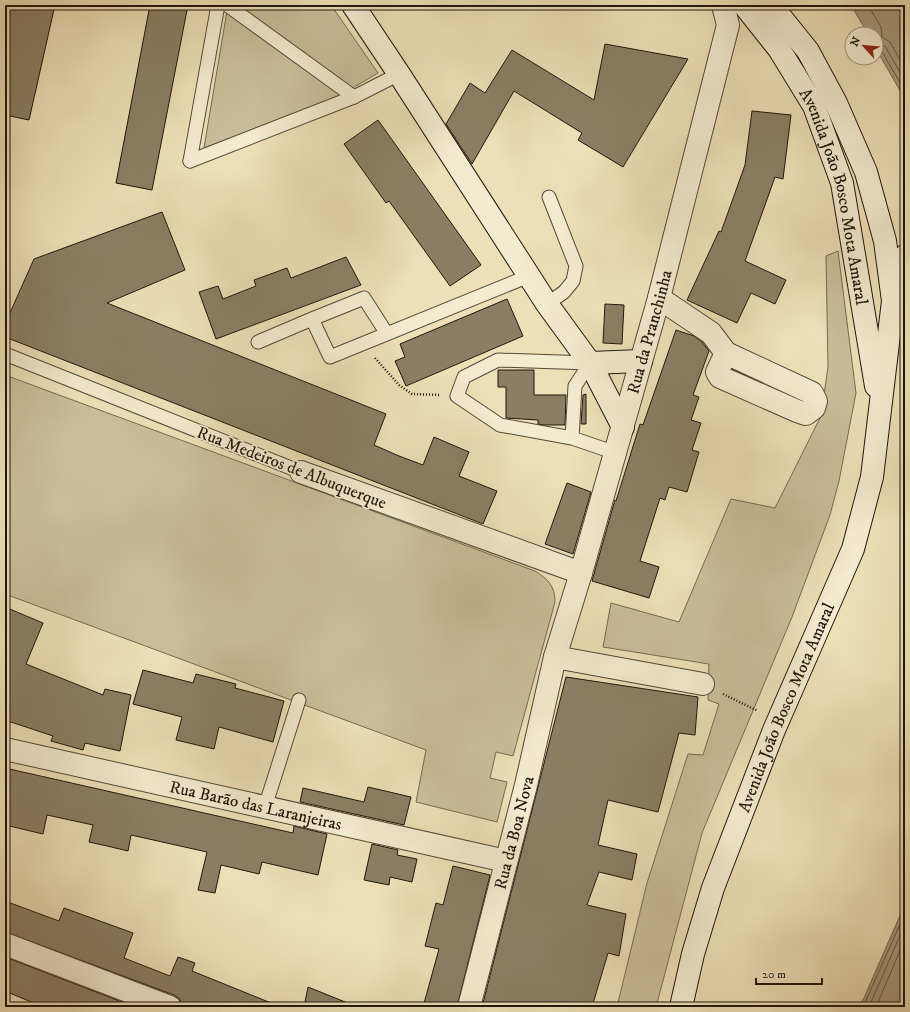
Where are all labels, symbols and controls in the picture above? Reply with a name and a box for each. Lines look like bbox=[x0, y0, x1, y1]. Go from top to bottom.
north arrow bbox=[844, 26, 884, 66]
text: N bbox=[848, 35, 864, 49]
street label: Avenida João Bosco Mota Amaral bbox=[794, 84, 872, 307]
street label: Rua da Pranchinha bbox=[622, 267, 678, 397]
street label: Rua Medeiros de Albuquerque bbox=[194, 422, 390, 514]
street label: Avenida João Bosco Mota Amaral bbox=[733, 600, 840, 816]
street label: Rua da Boa Nova bbox=[490, 773, 540, 892]
street label: Rua Barão das Laranjeiras bbox=[167, 776, 344, 836]
scale bar bbox=[756, 960, 822, 986]
text: 20 m bbox=[762, 967, 786, 982]

